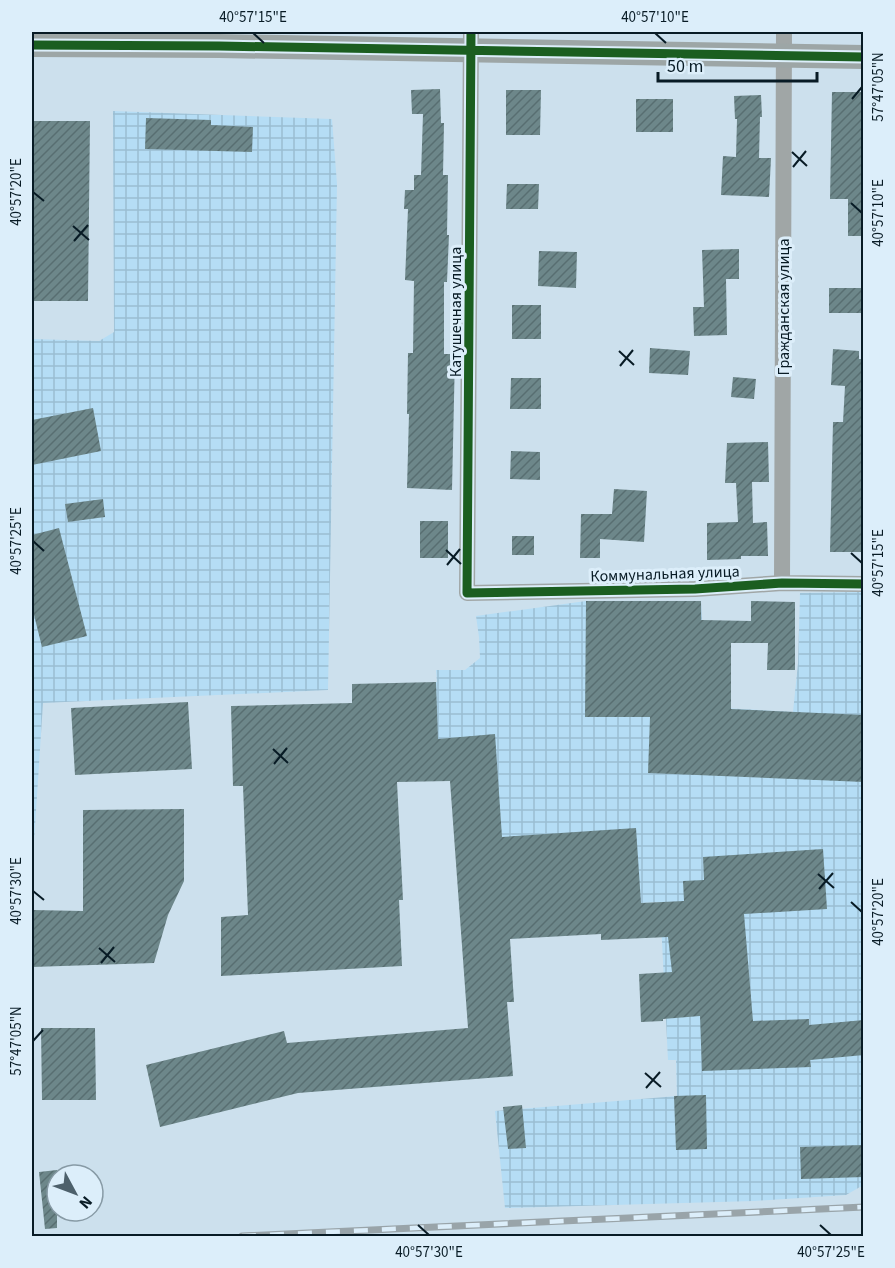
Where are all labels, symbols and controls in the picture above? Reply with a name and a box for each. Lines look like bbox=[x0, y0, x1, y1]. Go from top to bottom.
text: 40°57'15"E bbox=[219, 7, 287, 28]
text: 40°57'10"E bbox=[621, 7, 689, 28]
scale bar bbox=[658, 45, 817, 83]
text: 57°47'05"N bbox=[868, 52, 889, 122]
text: 50 m bbox=[667, 54, 703, 79]
text: 40°57'20"E bbox=[6, 158, 27, 226]
text: 40°57'10"E bbox=[868, 179, 889, 247]
street label: Гражданская улица bbox=[773, 238, 795, 376]
street label: Катушечная улица bbox=[445, 247, 467, 377]
text: 40°57'25"E bbox=[6, 507, 27, 575]
text: 40°57'15"E bbox=[868, 529, 889, 597]
street label: Коммунальная улица bbox=[590, 560, 740, 588]
text: 40°57'30"E bbox=[6, 857, 27, 925]
text: 40°57'20"E bbox=[868, 878, 889, 946]
text: 57°47'05"N bbox=[6, 1006, 27, 1076]
north arrow bbox=[45, 1163, 105, 1223]
text: N bbox=[74, 1191, 97, 1213]
text: 40°57'30"E bbox=[395, 1242, 463, 1263]
text: 40°57'25"E bbox=[797, 1242, 865, 1263]

